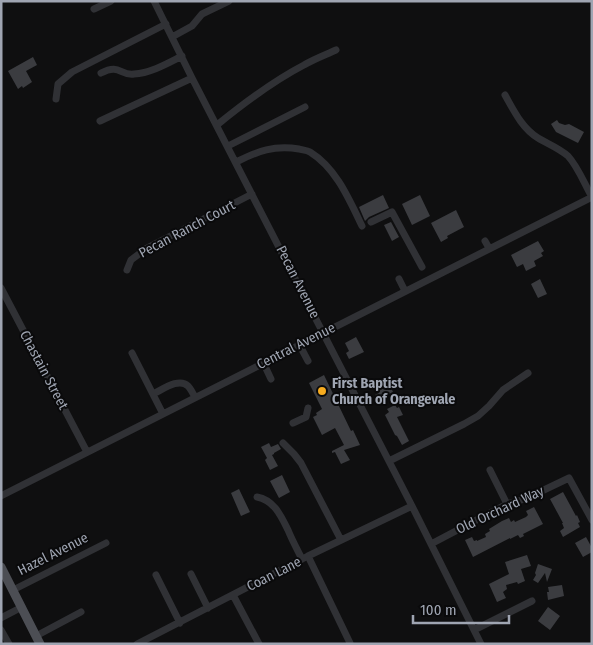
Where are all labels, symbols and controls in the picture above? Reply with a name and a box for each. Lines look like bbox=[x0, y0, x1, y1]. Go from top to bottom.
street label: Pecan Ranch Court bbox=[136, 196, 238, 262]
street label: Pecan Avenue bbox=[272, 243, 324, 321]
street label: Central Avenue bbox=[254, 319, 338, 373]
street label: Chastain Street bbox=[16, 328, 72, 413]
place label: First Baptist Church of Orangevale bbox=[332, 375, 455, 408]
marker: First Baptist Church of Orangevale bbox=[316, 385, 328, 397]
street label: Old Orchard Way bbox=[453, 482, 547, 538]
street label: Hazel Avenue bbox=[15, 529, 91, 579]
street label: Coan Lane bbox=[244, 553, 304, 595]
scale bar bbox=[413, 592, 509, 624]
text: 100 m bbox=[420, 601, 457, 619]

